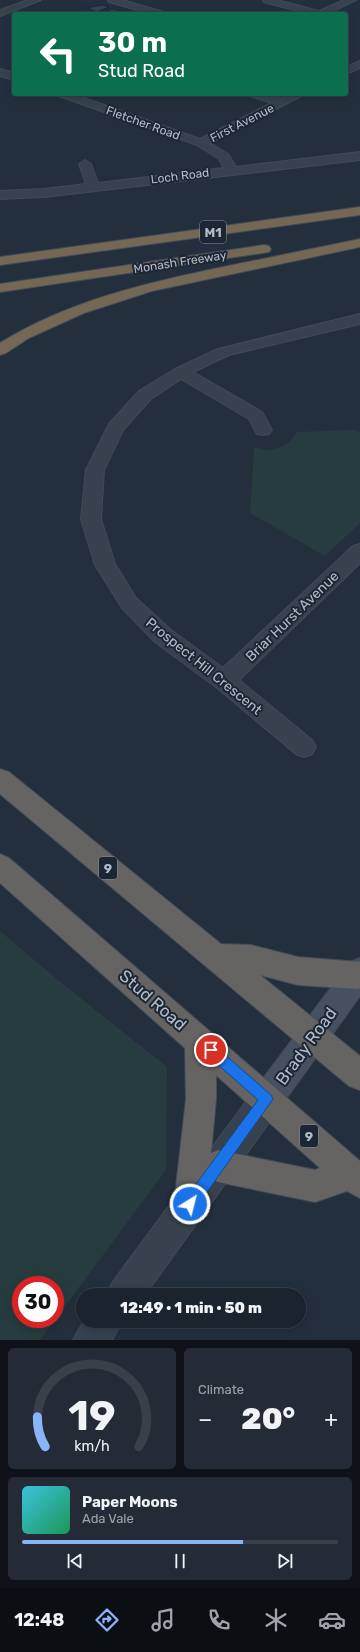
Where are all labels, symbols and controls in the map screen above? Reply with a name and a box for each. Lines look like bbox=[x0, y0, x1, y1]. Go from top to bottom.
text: 30 m bbox=[98, 26, 167, 59]
icon: left bbox=[32, 28, 84, 80]
text: Stud Road bbox=[98, 60, 185, 82]
street label: First Avenue bbox=[208, 101, 277, 145]
street label: Fletcher Road bbox=[104, 103, 182, 143]
street label: Loch Road bbox=[150, 165, 210, 187]
road number: M1 bbox=[200, 221, 226, 243]
street label: Monash Freeway bbox=[133, 248, 228, 276]
street label: Briar Hurst Avenue bbox=[242, 568, 342, 665]
street label: Prospect Hill Crescent bbox=[142, 614, 266, 719]
road number: 9 bbox=[99, 857, 117, 879]
street label: Stud Road bbox=[115, 966, 191, 1034]
street label: Brady Road bbox=[271, 1003, 341, 1089]
pin bbox=[194, 1033, 228, 1067]
icon: arrive bbox=[200, 1039, 222, 1061]
road number: 9 bbox=[300, 1125, 318, 1147]
position arrow bbox=[169, 1183, 211, 1225]
speed limit sign: 30 bbox=[12, 1276, 64, 1328]
text: 12:49 · 1 min · 50 m bbox=[120, 1299, 262, 1317]
text: Climate bbox=[198, 1382, 244, 1397]
text: 19 bbox=[68, 1390, 116, 1439]
text: 20° bbox=[241, 1401, 295, 1437]
text: − bbox=[198, 1406, 212, 1433]
text: + bbox=[324, 1406, 338, 1433]
text: km/h bbox=[74, 1437, 110, 1454]
text: Paper Moons bbox=[82, 1493, 178, 1511]
text: Ada Vale bbox=[82, 1511, 134, 1526]
icon: previous bbox=[64, 1550, 86, 1572]
icon: pause bbox=[169, 1550, 191, 1572]
icon: next bbox=[274, 1550, 296, 1572]
icon: directions bbox=[93, 1606, 121, 1634]
icon: music bbox=[149, 1606, 177, 1634]
icon: phone bbox=[205, 1606, 233, 1634]
icon: climate bbox=[262, 1606, 290, 1634]
icon: car bbox=[318, 1606, 346, 1634]
text: 12:48 bbox=[14, 1609, 65, 1631]

